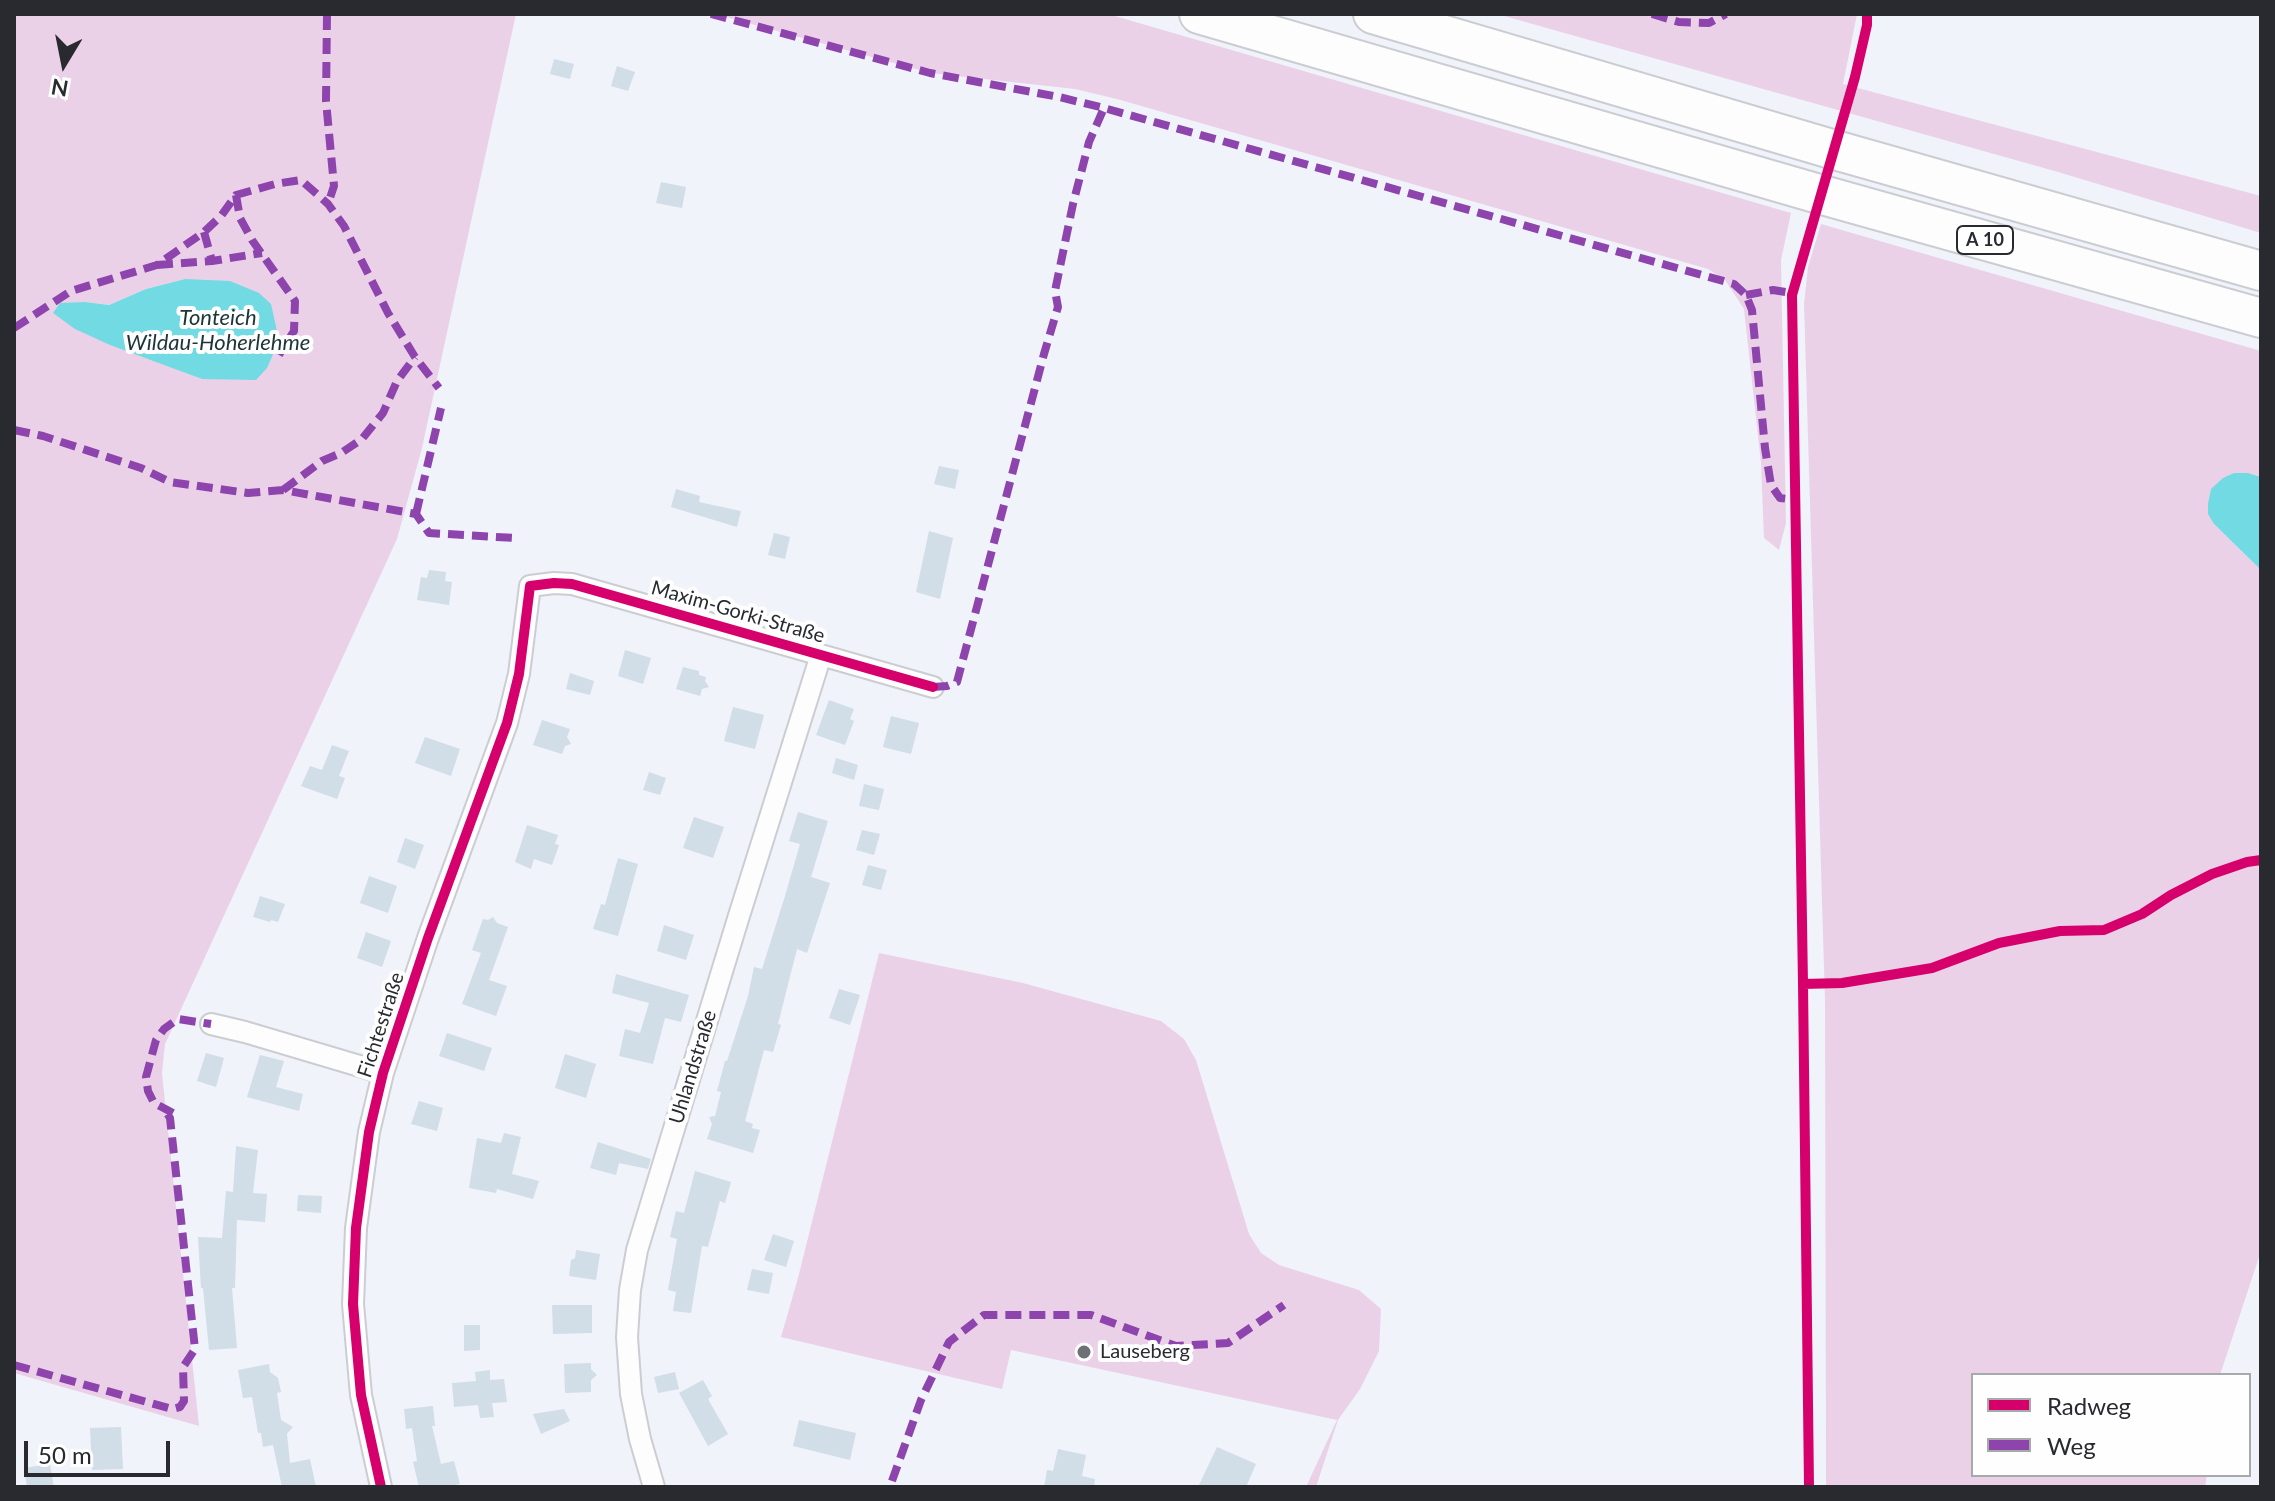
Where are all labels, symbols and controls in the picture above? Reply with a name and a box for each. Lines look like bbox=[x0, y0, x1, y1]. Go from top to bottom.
north arrow bbox=[24, 24, 104, 104]
text: N bbox=[49, 73, 70, 103]
road number: A 10 bbox=[1957, 226, 2013, 254]
water label: Tonteich Wildau-Hoherlehme bbox=[126, 305, 310, 356]
street label: Maxim-Gorki-Straße bbox=[649, 576, 827, 648]
street label: Fichtestraße bbox=[353, 969, 409, 1081]
street label: Uhlandstraße bbox=[664, 1007, 722, 1127]
place label: Lauseberg bbox=[1100, 1340, 1190, 1364]
marker: Lauseberg bbox=[1075, 1343, 1093, 1361]
legend bbox=[1971, 1373, 2251, 1477]
text: Radweg bbox=[2047, 1391, 2131, 1420]
scale bar bbox=[28, 1425, 174, 1475]
text: Weg bbox=[2047, 1431, 2096, 1460]
text: 50 m bbox=[38, 1440, 92, 1469]

